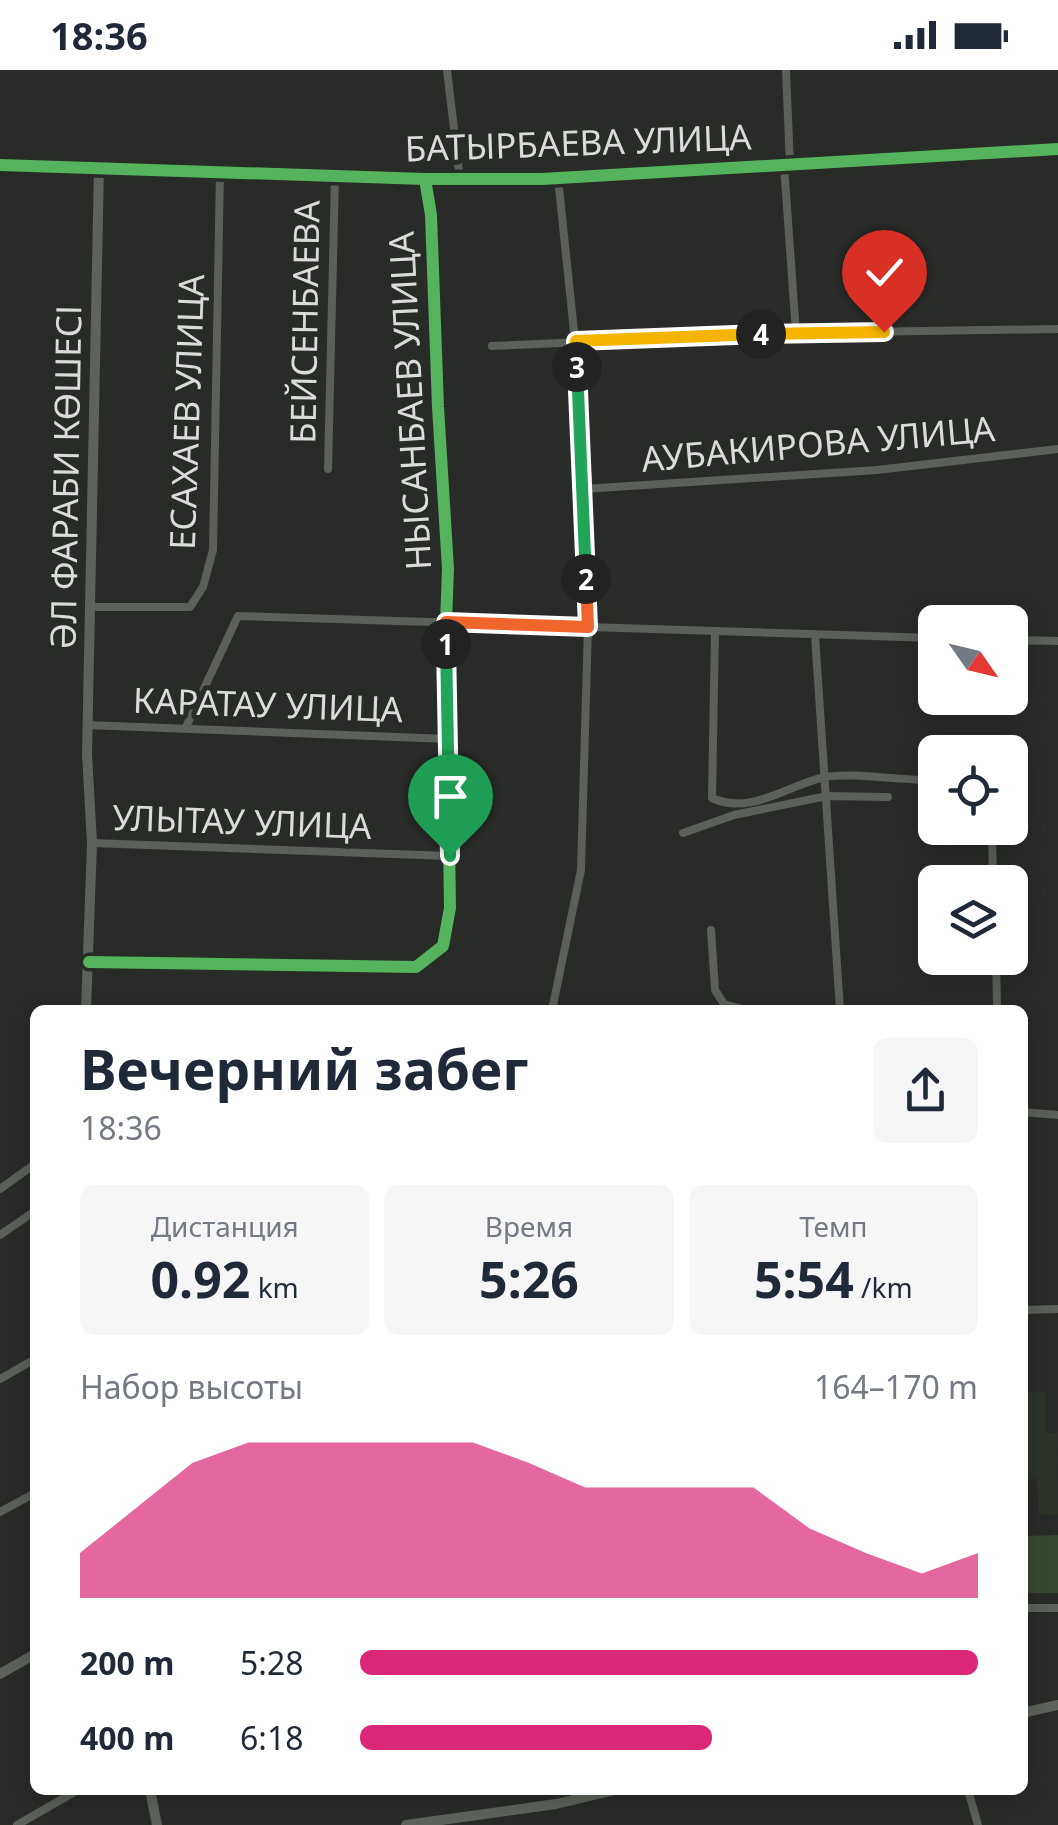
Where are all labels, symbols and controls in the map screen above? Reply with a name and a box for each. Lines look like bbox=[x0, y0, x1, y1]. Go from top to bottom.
text: 18:36 bbox=[50, 9, 148, 61]
street label: БАТЫРБАЕВА УЛИЦА bbox=[404, 112, 753, 172]
street label: БЕЙСЕНБАЕВА bbox=[278, 199, 330, 444]
street label: НЫСАНБАЕВ УЛИЦА bbox=[377, 230, 441, 572]
pin bbox=[842, 230, 927, 333]
icon: check bbox=[857, 245, 912, 300]
street label: ЕСАХАЕВ УЛИЦА bbox=[158, 273, 214, 551]
street label: ӘЛ ФАРАБИ КӨШЕСІ bbox=[39, 305, 91, 649]
pin: 4 bbox=[736, 309, 786, 359]
text: 4 bbox=[753, 315, 769, 353]
pin: 3 bbox=[552, 342, 602, 392]
text: 3 bbox=[569, 348, 585, 386]
street label: АУБАКИРОВА УЛИЦА bbox=[639, 404, 997, 482]
pin: 2 bbox=[561, 554, 611, 604]
text: 2 bbox=[578, 560, 594, 598]
north arrow bbox=[918, 605, 1028, 715]
map controls bbox=[918, 605, 1028, 975]
pin: 1 bbox=[421, 619, 471, 669]
text: 1 bbox=[438, 625, 454, 663]
street label: КАРАТАУ УЛИЦА bbox=[132, 676, 404, 732]
button: locate bbox=[918, 735, 1028, 845]
pin bbox=[408, 754, 493, 857]
icon: arrive bbox=[423, 769, 478, 824]
street label: УЛЫТАУ УЛИЦА bbox=[112, 793, 373, 849]
button: layers bbox=[918, 865, 1028, 975]
text: Вечерний забег bbox=[80, 1031, 528, 1106]
button: share bbox=[873, 1038, 978, 1143]
text: 18:36 bbox=[80, 1106, 162, 1149]
text: Дистанция bbox=[151, 1207, 299, 1245]
text: Время bbox=[485, 1207, 573, 1245]
text: Темп bbox=[799, 1207, 868, 1245]
text: 0.92 bbox=[151, 1245, 250, 1313]
text: 5:26 bbox=[479, 1245, 579, 1313]
text: 5:54 bbox=[754, 1245, 854, 1313]
text: km bbox=[250, 1268, 299, 1306]
text: /km bbox=[854, 1268, 913, 1306]
text: Набор высоты bbox=[80, 1365, 303, 1408]
text: 164–170 m bbox=[814, 1365, 978, 1408]
text: 200 m bbox=[80, 1641, 174, 1684]
text: 5:28 bbox=[240, 1641, 304, 1684]
text: 400 m bbox=[80, 1716, 174, 1759]
text: 6:18 bbox=[240, 1716, 304, 1759]

